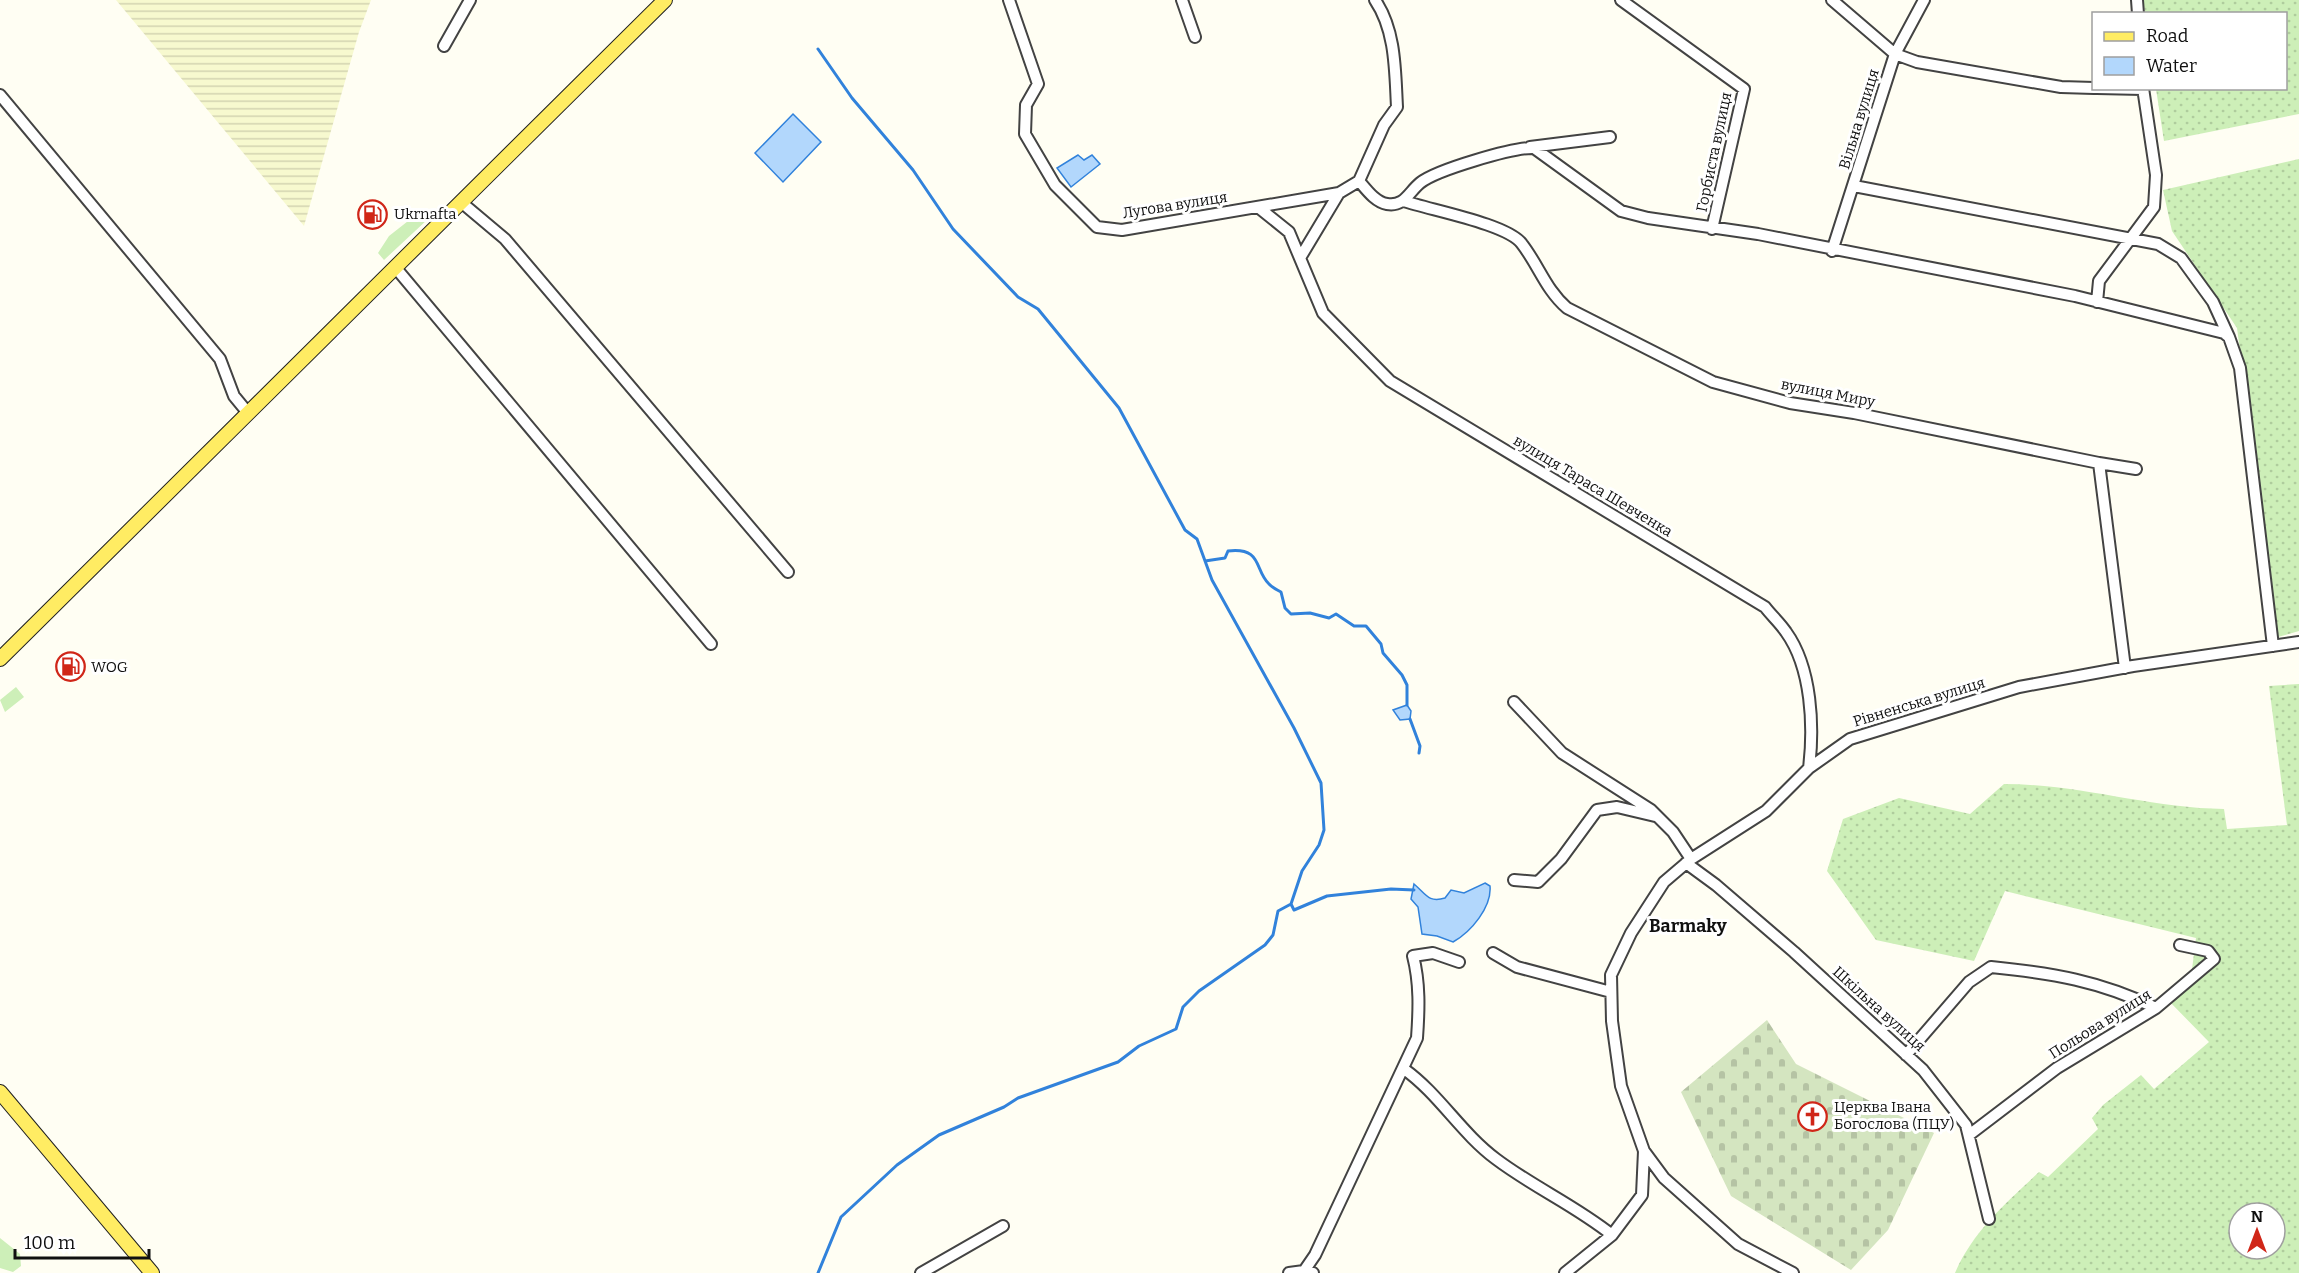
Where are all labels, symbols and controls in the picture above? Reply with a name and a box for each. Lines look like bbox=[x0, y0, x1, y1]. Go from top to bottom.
legend bbox=[2092, 12, 2287, 90]
text: Road bbox=[2146, 25, 2189, 47]
text: Water bbox=[2146, 55, 2197, 77]
street label: Вільна вулиця bbox=[1835, 67, 1883, 171]
street label: Горбиста вулиця bbox=[1692, 90, 1736, 214]
street label: Лугова вулиця bbox=[1121, 188, 1229, 222]
fuel station icon: Ukrnafta bbox=[357, 198, 389, 230]
place label: Ukrnafta bbox=[394, 205, 457, 223]
street label: вулиця Миру bbox=[1779, 375, 1877, 411]
street label: вулиця Тараса Шевченка bbox=[1510, 431, 1676, 541]
fuel station icon: WOG bbox=[54, 651, 86, 683]
place label: WOG bbox=[91, 658, 128, 676]
street label: Рівненська вулиця bbox=[1851, 673, 1987, 731]
district label: Barmaky bbox=[1649, 915, 1728, 937]
street label: Шкільна вулиця bbox=[1829, 963, 1929, 1055]
street label: Польова вулиця bbox=[2046, 985, 2154, 1063]
place label: Церква Івана Богослова (ПЦУ) bbox=[1834, 1098, 1954, 1133]
church icon: Церква Івана Богослова (ПЦУ) bbox=[1797, 1100, 1829, 1132]
north arrow bbox=[2227, 1201, 2287, 1261]
text: N bbox=[2251, 1207, 2263, 1226]
scale bar bbox=[15, 1222, 148, 1260]
text: 100 m bbox=[24, 1232, 75, 1254]

